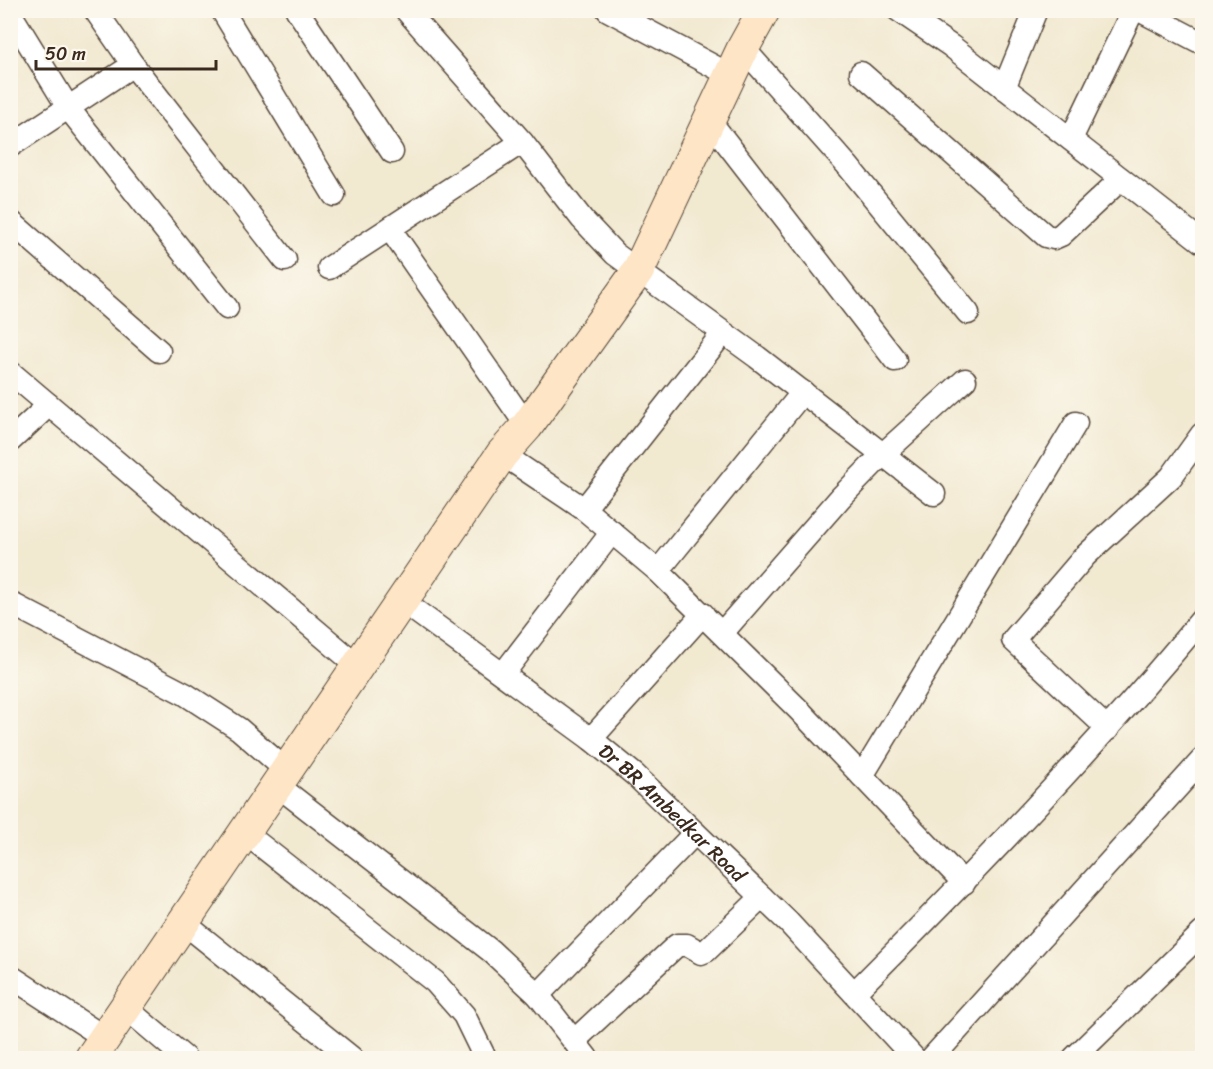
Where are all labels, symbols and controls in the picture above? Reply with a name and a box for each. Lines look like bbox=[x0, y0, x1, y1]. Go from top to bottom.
scale bar bbox=[36, 33, 216, 71]
text: 50 m bbox=[45, 38, 86, 70]
street label: Dr BR Ambedkar Road bbox=[591, 734, 756, 892]

